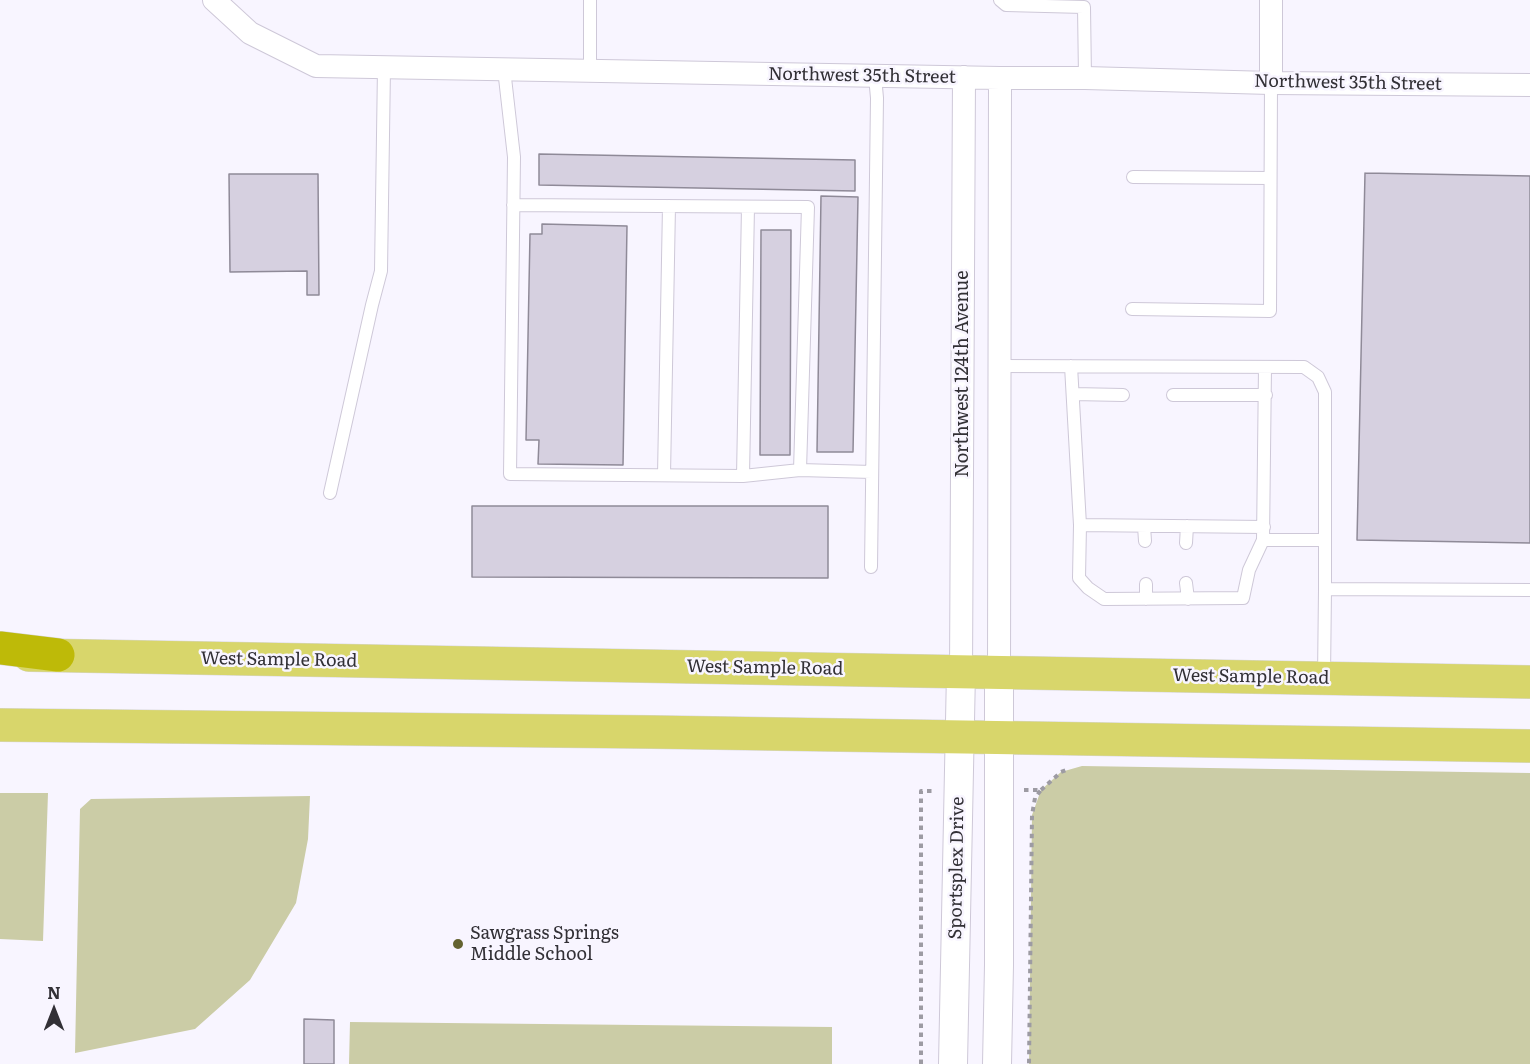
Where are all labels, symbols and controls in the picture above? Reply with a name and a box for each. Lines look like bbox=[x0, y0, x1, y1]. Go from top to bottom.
street label: Northwest 35th Street bbox=[768, 64, 956, 88]
street label: Northwest 35th Street bbox=[1254, 71, 1442, 95]
street label: Northwest 124th Avenue bbox=[952, 271, 974, 477]
street label: West Sample Road bbox=[201, 648, 357, 672]
street label: West Sample Road bbox=[687, 656, 843, 680]
street label: West Sample Road bbox=[1173, 665, 1329, 689]
street label: Sportsplex Drive bbox=[945, 796, 969, 940]
place label: Sawgrass Springs Middle School bbox=[470, 923, 619, 966]
marker: Sawgrass Springs Middle School bbox=[451, 937, 465, 951]
north arrow bbox=[24, 980, 84, 1040]
text: N bbox=[47, 980, 61, 1004]

